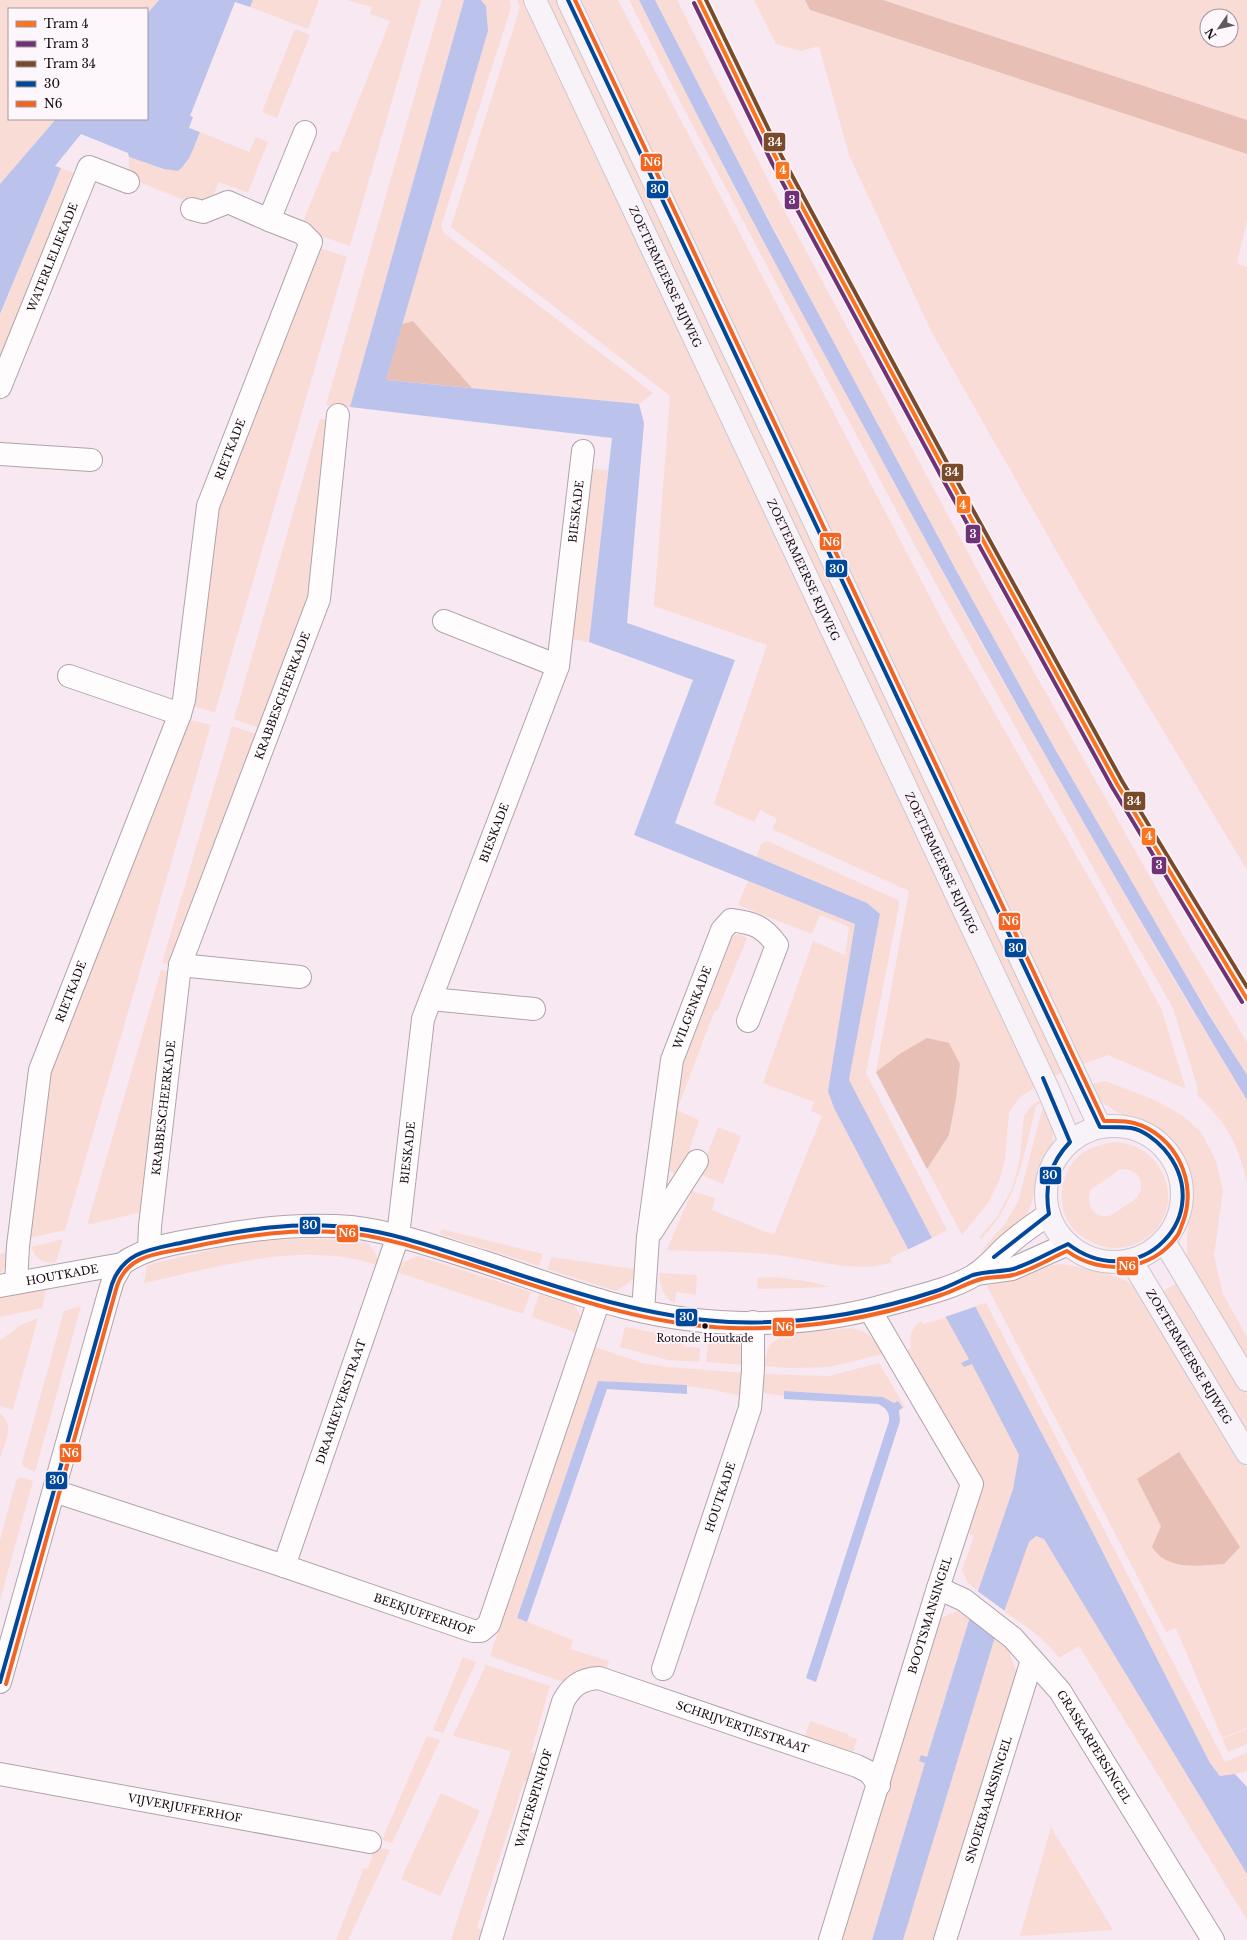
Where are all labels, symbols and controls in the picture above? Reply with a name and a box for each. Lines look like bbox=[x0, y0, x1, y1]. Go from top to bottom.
legend bbox=[8, 8, 148, 120]
north arrow bbox=[1199, 8, 1239, 48]
text: Tram 4 bbox=[44, 16, 88, 31]
text: N bbox=[1202, 25, 1219, 42]
text: Tram 3 bbox=[44, 36, 89, 51]
text: Tram 34 bbox=[44, 56, 96, 71]
text: 30 bbox=[44, 76, 60, 91]
text: N6 bbox=[44, 96, 63, 111]
line badge: 34 bbox=[763, 132, 786, 152]
text: 34 bbox=[768, 135, 782, 149]
line badge: N6 bbox=[640, 153, 663, 172]
text: N6 bbox=[643, 155, 661, 169]
line badge: 4 bbox=[775, 161, 790, 180]
text: 4 bbox=[779, 163, 787, 177]
line badge: 30 bbox=[646, 180, 669, 199]
text: 30 bbox=[650, 182, 666, 196]
line badge: 3 bbox=[784, 190, 800, 210]
text: 3 bbox=[788, 193, 796, 207]
street label: WATERLELIEKADE bbox=[24, 201, 81, 315]
street label: ZOETERMEERSE RIJWEG bbox=[626, 204, 705, 350]
street label: RIETKADE bbox=[212, 416, 248, 482]
line badge: 34 bbox=[941, 463, 964, 482]
text: 34 bbox=[945, 465, 959, 479]
street label: BIESKADE bbox=[565, 480, 587, 544]
line badge: 4 bbox=[956, 495, 971, 514]
street label: ZOETERMEERSE RIJWEG bbox=[764, 497, 843, 644]
text: 4 bbox=[959, 498, 967, 512]
line badge: 3 bbox=[965, 524, 981, 544]
text: 3 bbox=[969, 527, 977, 541]
line badge: N6 bbox=[819, 532, 842, 551]
text: N6 bbox=[822, 535, 840, 549]
line badge: 30 bbox=[825, 559, 848, 578]
text: 30 bbox=[829, 562, 845, 576]
street label: KRABBESCHEERKADE bbox=[252, 629, 313, 762]
street label: ZOETERMEERSE RIJWEG bbox=[902, 790, 981, 937]
line badge: 34 bbox=[1123, 791, 1146, 811]
text: 34 bbox=[1127, 794, 1141, 808]
street label: BIESKADE bbox=[476, 801, 512, 865]
line badge: 4 bbox=[1141, 827, 1156, 846]
text: 4 bbox=[1145, 829, 1153, 843]
line badge: 3 bbox=[1151, 856, 1167, 875]
text: 3 bbox=[1155, 858, 1163, 872]
line badge: N6 bbox=[998, 912, 1021, 931]
text: N6 bbox=[1001, 914, 1019, 928]
line badge: 30 bbox=[1004, 938, 1027, 958]
text: 30 bbox=[1008, 941, 1024, 955]
street label: RIETKADE bbox=[53, 959, 89, 1024]
street label: WILGENKADE bbox=[670, 964, 714, 1052]
street label: KRABBESCHEERKADE bbox=[149, 1039, 178, 1176]
street label: BIESKADE bbox=[397, 1121, 418, 1185]
line badge: 30 bbox=[1039, 1166, 1062, 1185]
text: 30 bbox=[1042, 1168, 1058, 1182]
line badge: 30 bbox=[299, 1216, 321, 1235]
text: 30 bbox=[302, 1218, 318, 1232]
line badge: N6 bbox=[336, 1224, 359, 1243]
text: N6 bbox=[338, 1226, 356, 1240]
line badge: N6 bbox=[1116, 1256, 1139, 1276]
text: N6 bbox=[1118, 1259, 1136, 1273]
street label: HOUTKADE bbox=[25, 1261, 99, 1288]
street label: ZOETERMEERSE RIJWEG bbox=[1143, 1287, 1235, 1427]
line badge: 30 bbox=[675, 1308, 698, 1327]
text: 30 bbox=[679, 1310, 695, 1324]
line badge: N6 bbox=[772, 1317, 795, 1337]
text: N6 bbox=[775, 1320, 793, 1334]
marker: Rotonde Houtkade bbox=[700, 1321, 710, 1331]
place label: Rotonde Houtkade bbox=[656, 1332, 754, 1345]
street label: DRAAIKEVERSTRAAT bbox=[313, 1337, 369, 1466]
line badge: N6 bbox=[59, 1443, 82, 1463]
text: N6 bbox=[61, 1446, 79, 1460]
street label: HOUTKADE bbox=[702, 1460, 738, 1534]
line badge: 30 bbox=[45, 1471, 68, 1490]
text: 30 bbox=[49, 1473, 65, 1487]
street label: BOOTSMANSINGEL bbox=[905, 1554, 955, 1676]
street label: BEEKJUFFERHOF bbox=[372, 1590, 477, 1638]
street label: GRASKARPERSINGEL bbox=[1054, 1687, 1135, 1806]
street label: SCHRIJVERTJESTRAAT bbox=[674, 1698, 811, 1756]
street label: SNOEKBAARSSINGEL bbox=[962, 1735, 1015, 1865]
street label: WATERSPINHOF bbox=[512, 1747, 556, 1850]
street label: VIJVERJUFFERHOF bbox=[126, 1790, 244, 1825]

